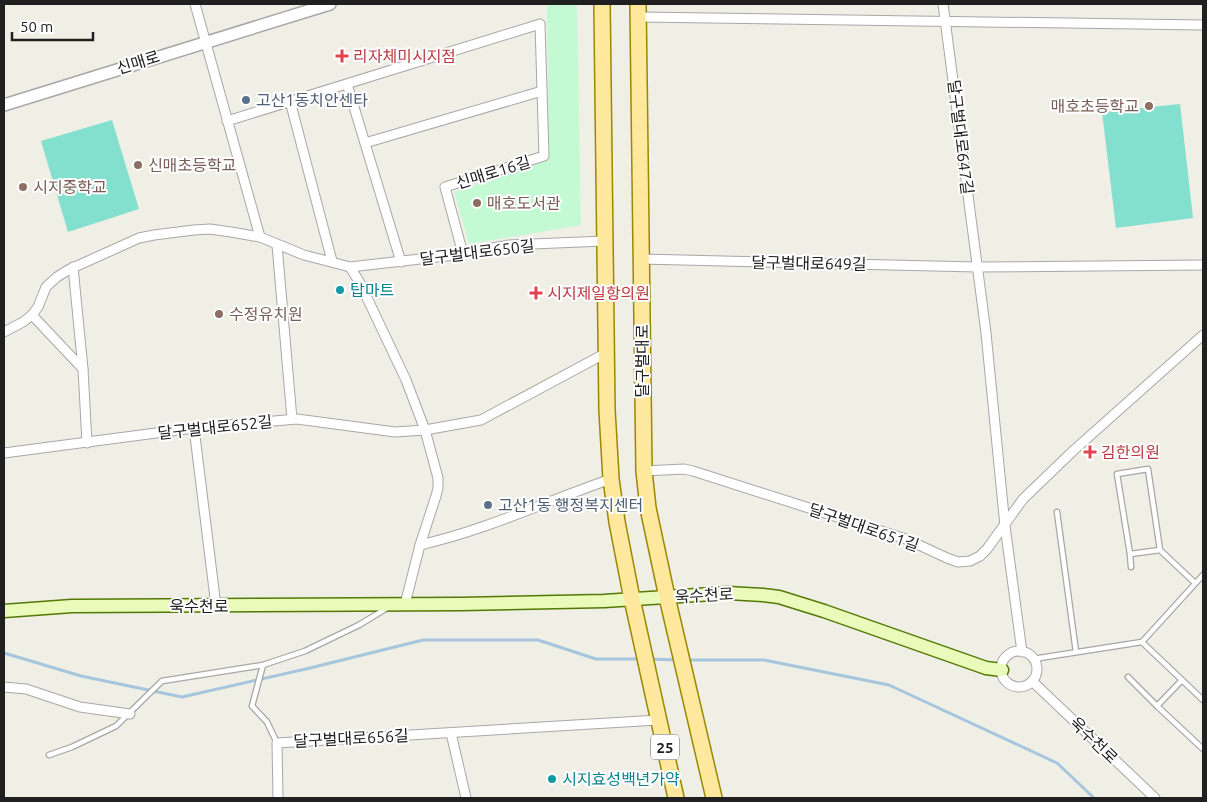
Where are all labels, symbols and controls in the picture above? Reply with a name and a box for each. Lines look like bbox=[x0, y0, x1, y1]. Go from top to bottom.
scale bar bbox=[12, 10, 94, 42]
text: 50 m bbox=[20, 18, 53, 35]
street label: 신매로 bbox=[114, 47, 162, 77]
place label: 리자체미시지점 bbox=[353, 47, 456, 65]
marker: 리자체미시지점 bbox=[335, 49, 349, 63]
street label: 달구벌대로647길 bbox=[945, 79, 977, 195]
place label: 고산1동치안센타 bbox=[256, 91, 368, 109]
marker: 고산1동치안센타 bbox=[240, 94, 252, 106]
place label: 매호초등학교 bbox=[1051, 97, 1139, 115]
marker: 매호초등학교 bbox=[1143, 100, 1155, 112]
street label: 신매로16길 bbox=[454, 152, 532, 192]
place label: 신매초등학교 bbox=[148, 156, 236, 174]
marker: 신매초등학교 bbox=[132, 159, 144, 171]
place label: 시지중학교 bbox=[33, 178, 107, 196]
marker: 시지중학교 bbox=[17, 181, 29, 193]
place label: 매호도서관 bbox=[487, 194, 561, 212]
marker: 매호도서관 bbox=[471, 197, 483, 209]
street label: 달구벌대로650길 bbox=[419, 236, 535, 268]
street label: 달구벌대로649길 bbox=[751, 253, 867, 273]
place label: 탑마트 bbox=[350, 281, 394, 299]
marker: 탑마트 bbox=[334, 284, 346, 296]
place label: 시지제일항의원 bbox=[547, 284, 650, 302]
marker: 시지제일항의원 bbox=[529, 286, 543, 300]
place label: 수정유치원 bbox=[229, 305, 303, 323]
marker: 수정유치원 bbox=[213, 308, 225, 320]
street label: 달구벌대로 bbox=[633, 324, 651, 398]
street label: 달구벌대로652길 bbox=[157, 412, 273, 442]
place label: 김한의원 bbox=[1101, 443, 1160, 461]
marker: 김한의원 bbox=[1083, 445, 1097, 459]
place label: 고산1동 행정복지센터 bbox=[498, 496, 643, 514]
marker: 고산1동 행정복지센터 bbox=[482, 499, 494, 511]
street label: 달구벌대로651길 bbox=[807, 500, 921, 554]
street label: 욱수천로 bbox=[674, 584, 734, 606]
street label: 욱수천로 bbox=[170, 597, 229, 615]
street label: 욱수천로 bbox=[1067, 713, 1122, 767]
street label: 달구벌대로656길 bbox=[293, 726, 409, 750]
road number: 25 bbox=[651, 734, 679, 760]
place label: 시지효성백년가약 bbox=[562, 770, 680, 788]
marker: 시지효성백년가약 bbox=[546, 773, 558, 785]

